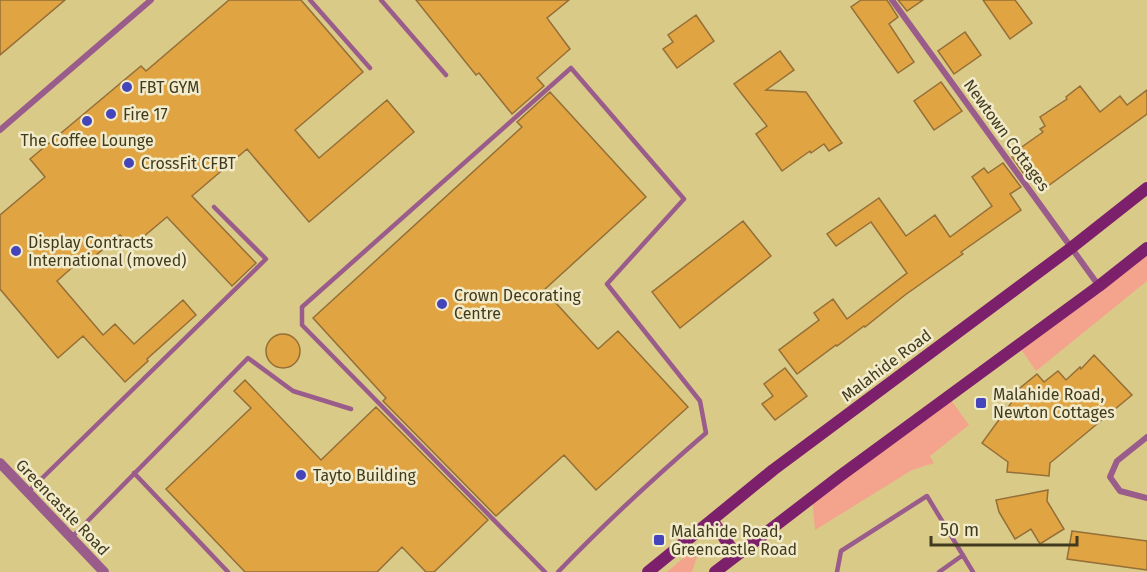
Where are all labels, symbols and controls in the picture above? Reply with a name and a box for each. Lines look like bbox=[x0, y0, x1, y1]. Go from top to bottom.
street label: Newtown Cottages bbox=[960, 76, 1053, 195]
place label: FBT GYM bbox=[139, 78, 199, 97]
marker: FBT GYM bbox=[120, 80, 134, 94]
place label: Fire 17 bbox=[123, 105, 168, 124]
marker: Fire 17 bbox=[104, 107, 118, 121]
marker: The Coffee Lounge bbox=[80, 114, 94, 128]
place label: The Coffee Lounge bbox=[20, 131, 154, 150]
place label: CrossFit CFBT bbox=[141, 154, 237, 173]
marker: CrossFit CFBT bbox=[122, 156, 136, 170]
place label: Display Contracts International (moved) bbox=[28, 233, 187, 270]
marker: Display Contracts International (moved) bbox=[9, 244, 23, 258]
place label: Crown Decorating Centre bbox=[454, 286, 582, 323]
marker: Crown Decorating Centre bbox=[435, 297, 449, 311]
street label: Malahide Road bbox=[838, 325, 935, 405]
place label: Malahide Road, Newton Cottages bbox=[993, 385, 1115, 422]
marker: Malahide Road, Newton Cottages bbox=[974, 396, 988, 410]
street label: Greencastle Road bbox=[12, 455, 113, 559]
place label: Tayto Building bbox=[313, 466, 417, 485]
marker: Tayto Building bbox=[294, 468, 308, 482]
scale bar bbox=[931, 509, 1076, 547]
text: 50 m bbox=[940, 519, 979, 541]
place label: Malahide Road, Greencastle Road bbox=[671, 522, 797, 559]
marker: Malahide Road, Greencastle Road bbox=[652, 533, 666, 547]

